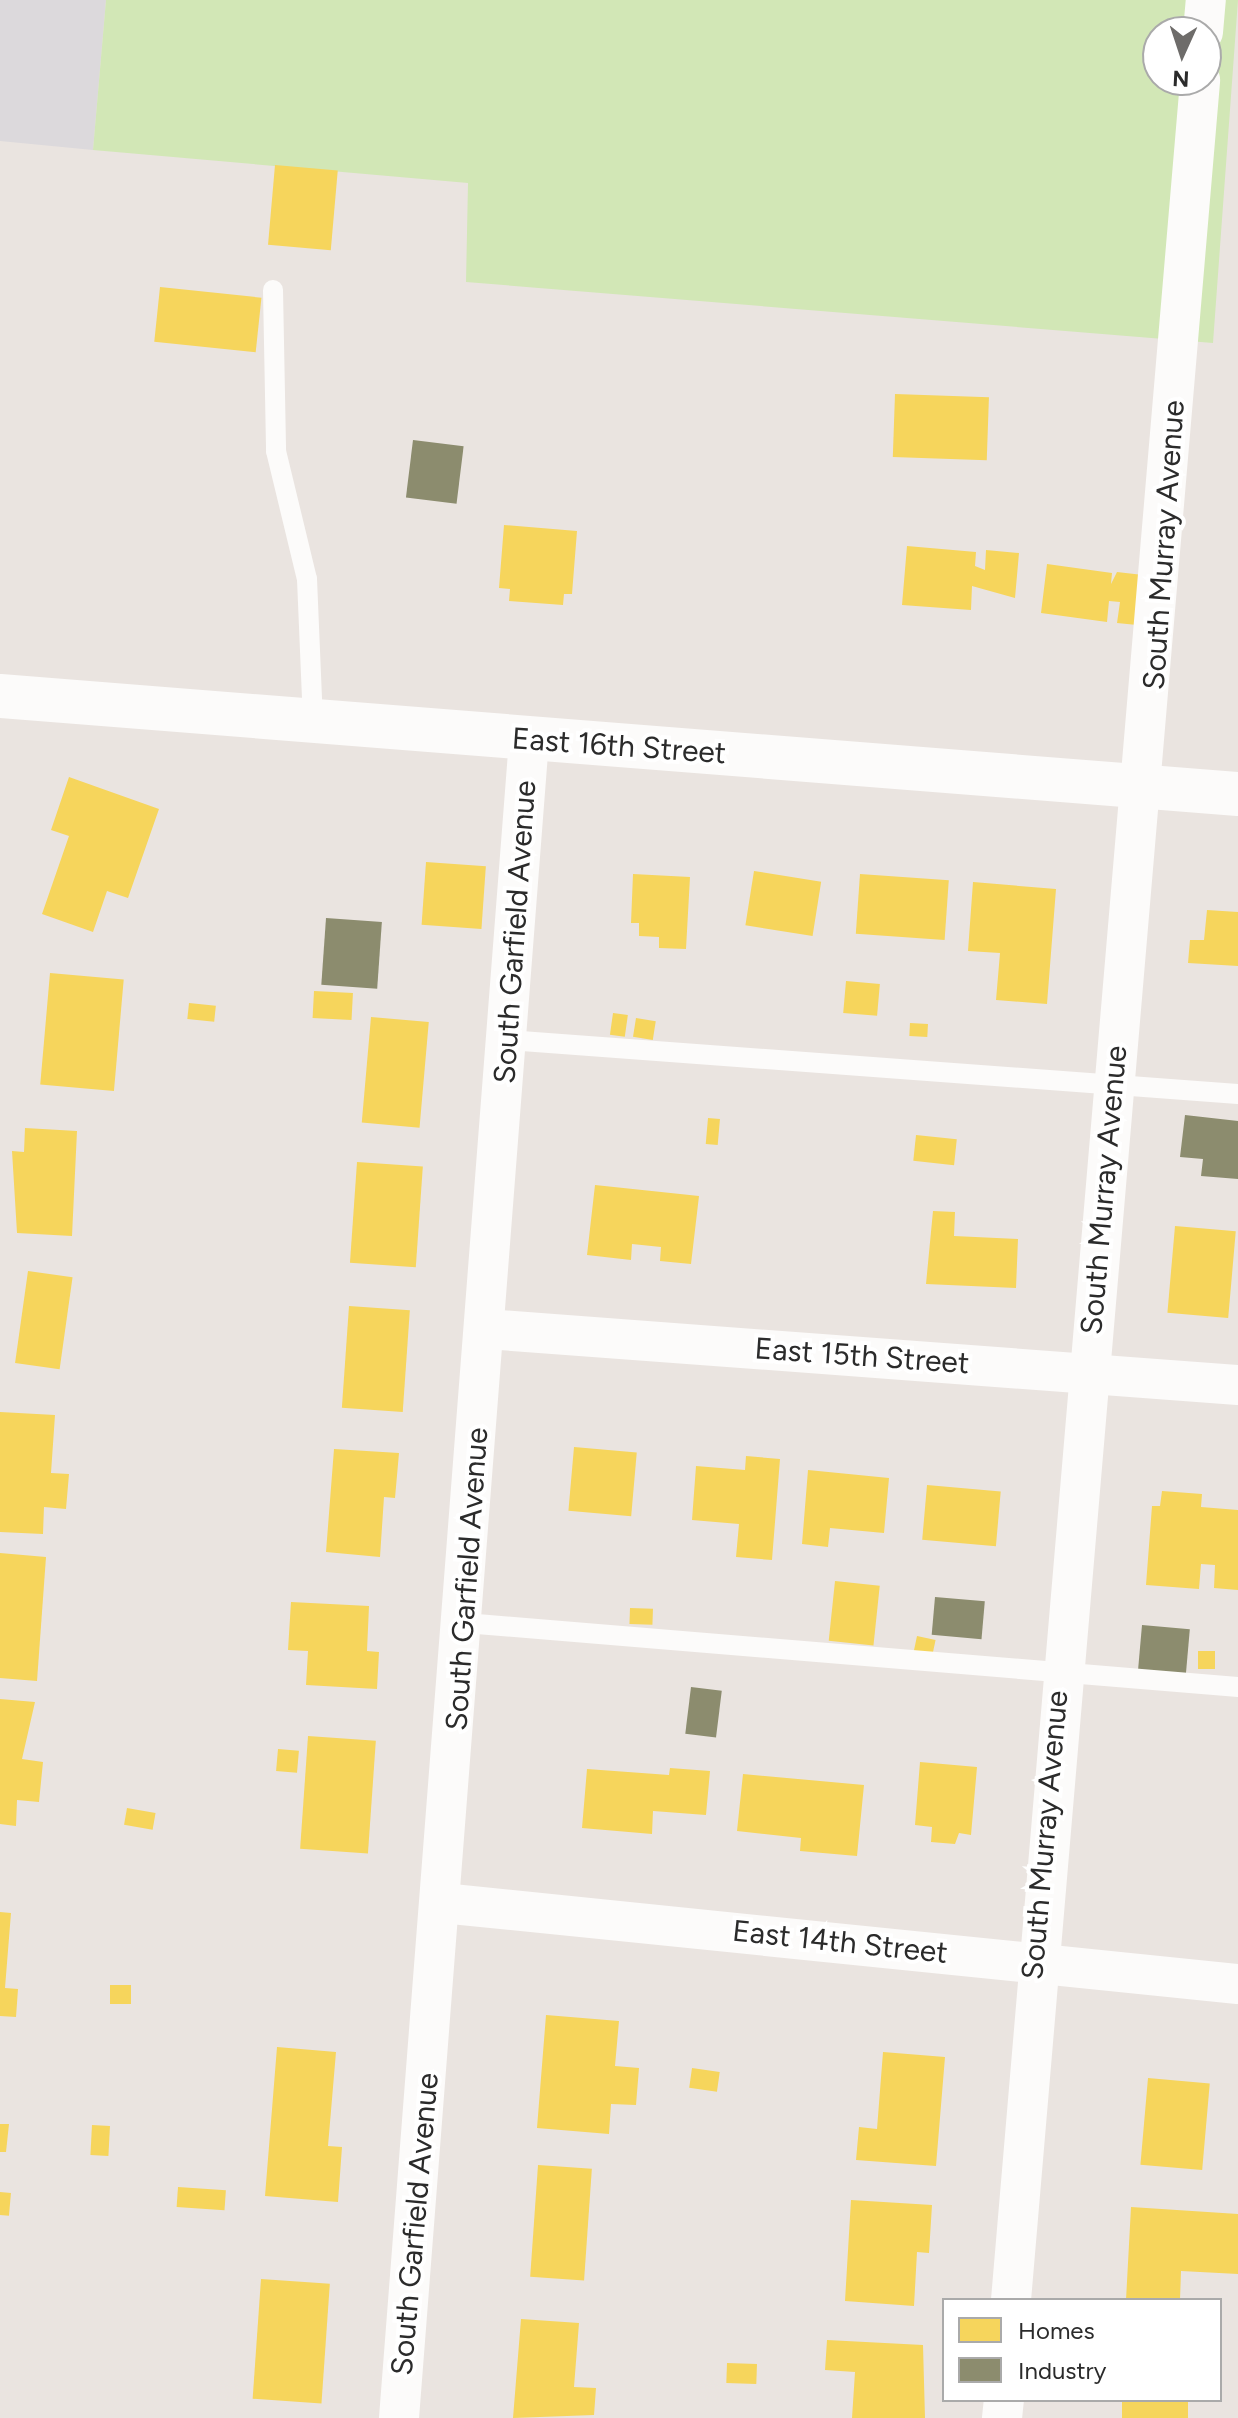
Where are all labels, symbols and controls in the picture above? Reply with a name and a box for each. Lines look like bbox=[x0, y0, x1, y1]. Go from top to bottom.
north arrow bbox=[1142, 16, 1222, 96]
text: N bbox=[1172, 65, 1190, 92]
street label: South Murray Avenue bbox=[1136, 399, 1192, 691]
street label: East 16th Street bbox=[511, 721, 727, 771]
street label: South Garfield Avenue bbox=[486, 779, 544, 1085]
street label: South Murray Avenue bbox=[1073, 1044, 1135, 1336]
street label: East 15th Street bbox=[754, 1331, 970, 1381]
street label: South Garfield Avenue bbox=[438, 1426, 496, 1732]
street label: South Murray Avenue bbox=[1014, 1689, 1076, 1981]
street label: East 14th Street bbox=[731, 1913, 949, 1971]
street label: South Garfield Avenue bbox=[384, 2071, 446, 2377]
legend bbox=[942, 2298, 1222, 2402]
text: Homes bbox=[1018, 2316, 1095, 2345]
text: Industry bbox=[1018, 2356, 1106, 2385]

